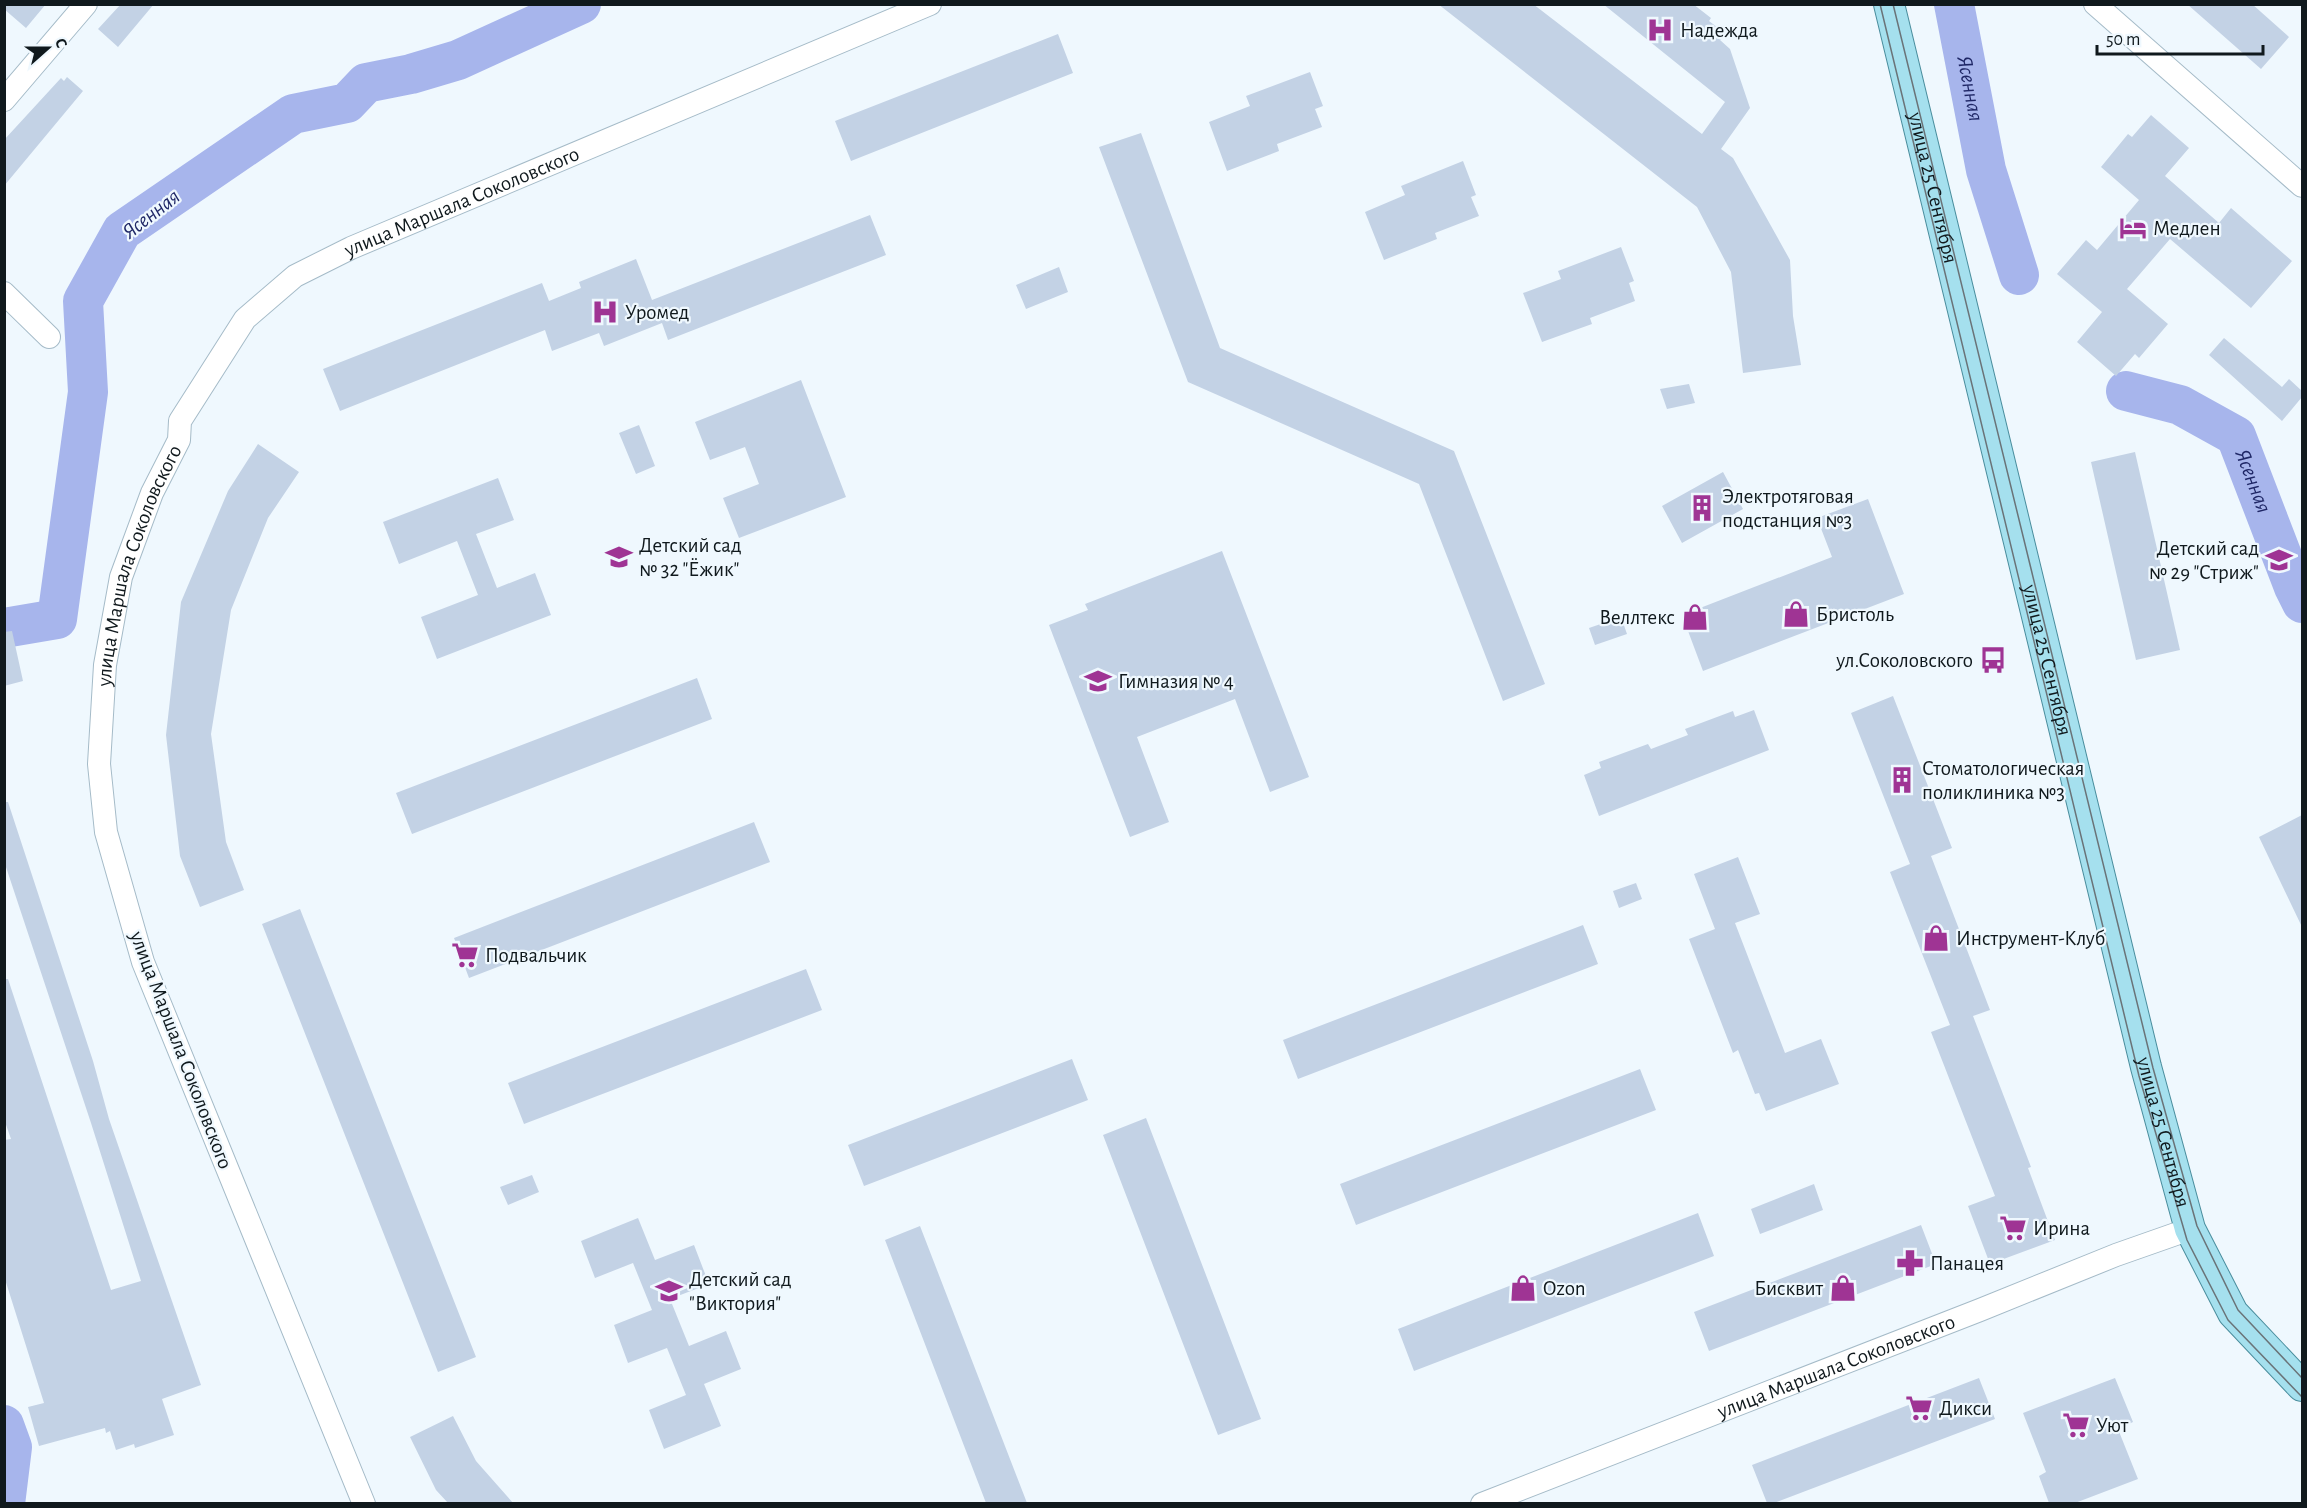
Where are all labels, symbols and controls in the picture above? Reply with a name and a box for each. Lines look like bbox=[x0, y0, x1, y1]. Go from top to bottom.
hospital icon: Надежда bbox=[1645, 15, 1675, 45]
north arrow bbox=[18, 18, 78, 78]
scale bar bbox=[2097, 18, 2264, 56]
place label: Надежда bbox=[1680, 20, 1758, 41]
text: 50 m bbox=[2106, 31, 2140, 49]
text: С bbox=[52, 36, 70, 50]
water label: Ясенная bbox=[1953, 54, 1987, 123]
street label: улица 25 Сентября bbox=[1905, 109, 1962, 265]
street label: улица Маршала Соколовского bbox=[340, 143, 582, 261]
water label: Ясенная bbox=[118, 185, 184, 243]
hotel icon: Медлен bbox=[2118, 213, 2148, 243]
place label: Медлен bbox=[2153, 218, 2221, 239]
hospital icon: Уромед bbox=[590, 297, 620, 327]
place label: Уромед bbox=[625, 302, 689, 323]
street label: улица Маршала Соколовского bbox=[93, 442, 185, 688]
water label: Ясенная bbox=[2231, 446, 2275, 516]
place label: Электротяговая подстанция №3 bbox=[1722, 486, 1854, 531]
building icon: Электротяговая подстанция №3 bbox=[1687, 493, 1717, 523]
place label: Детский сад № 32 "Ёжик" bbox=[639, 535, 742, 580]
place label: Детский сад № 29 "Стриж" bbox=[2149, 538, 2259, 583]
school or university icon: Детский сад № 32 "Ёжик" bbox=[604, 542, 634, 572]
school or university icon: Детский сад № 29 "Стриж" bbox=[2264, 545, 2294, 575]
street label: улица 25 Сентября bbox=[2019, 582, 2076, 738]
shop icon: Бристоль bbox=[1781, 599, 1811, 629]
shop icon: Веллтекс bbox=[1680, 602, 1710, 632]
place label: Бристоль bbox=[1816, 604, 1894, 625]
place label: Веллтекс bbox=[1599, 607, 1675, 628]
bus stop icon: ул.Соколовского bbox=[1978, 645, 2008, 675]
place label: ул.Соколовского bbox=[1835, 650, 1973, 671]
school or university icon: Гимназия № 4 bbox=[1083, 666, 1113, 696]
place label: Гимназия № 4 bbox=[1118, 671, 1234, 692]
place label: Стоматологическая поликлиника №3 bbox=[1922, 758, 2084, 803]
building icon: Стоматологическая поликлиника №3 bbox=[1887, 765, 1917, 795]
shop icon: Инструмент-Клуб bbox=[1921, 923, 1951, 953]
street label: улица Маршала Соколовского bbox=[126, 927, 236, 1172]
place label: Инструмент-Клуб bbox=[1956, 928, 2105, 949]
supermarket icon: Подвальчик bbox=[450, 940, 480, 970]
place label: Подвальчик bbox=[485, 945, 587, 966]
street label: улица 25 Сентября bbox=[2133, 1054, 2194, 1209]
supermarket icon: Ирина bbox=[1998, 1213, 2028, 1243]
place label: Ирина bbox=[2033, 1218, 2091, 1239]
pharmacy icon: Панацея bbox=[1895, 1248, 1925, 1278]
place label: Панацея bbox=[1930, 1253, 2004, 1274]
place label: Детский сад "Виктория" bbox=[689, 1269, 792, 1314]
shop icon: Ozon bbox=[1508, 1273, 1538, 1303]
shop icon: Бисквит bbox=[1828, 1273, 1858, 1303]
school or university icon: Детский сад "Виктория" bbox=[654, 1276, 684, 1306]
place label: Ozon bbox=[1543, 1278, 1586, 1299]
place label: Бисквит bbox=[1754, 1278, 1823, 1299]
street label: улица Маршала Соколовского bbox=[1714, 1310, 1958, 1422]
supermarket icon: Дикси bbox=[1904, 1393, 1934, 1423]
place label: Дикси bbox=[1939, 1398, 1992, 1419]
supermarket icon: Уют bbox=[2061, 1410, 2091, 1440]
place label: Уют bbox=[2096, 1415, 2129, 1436]

